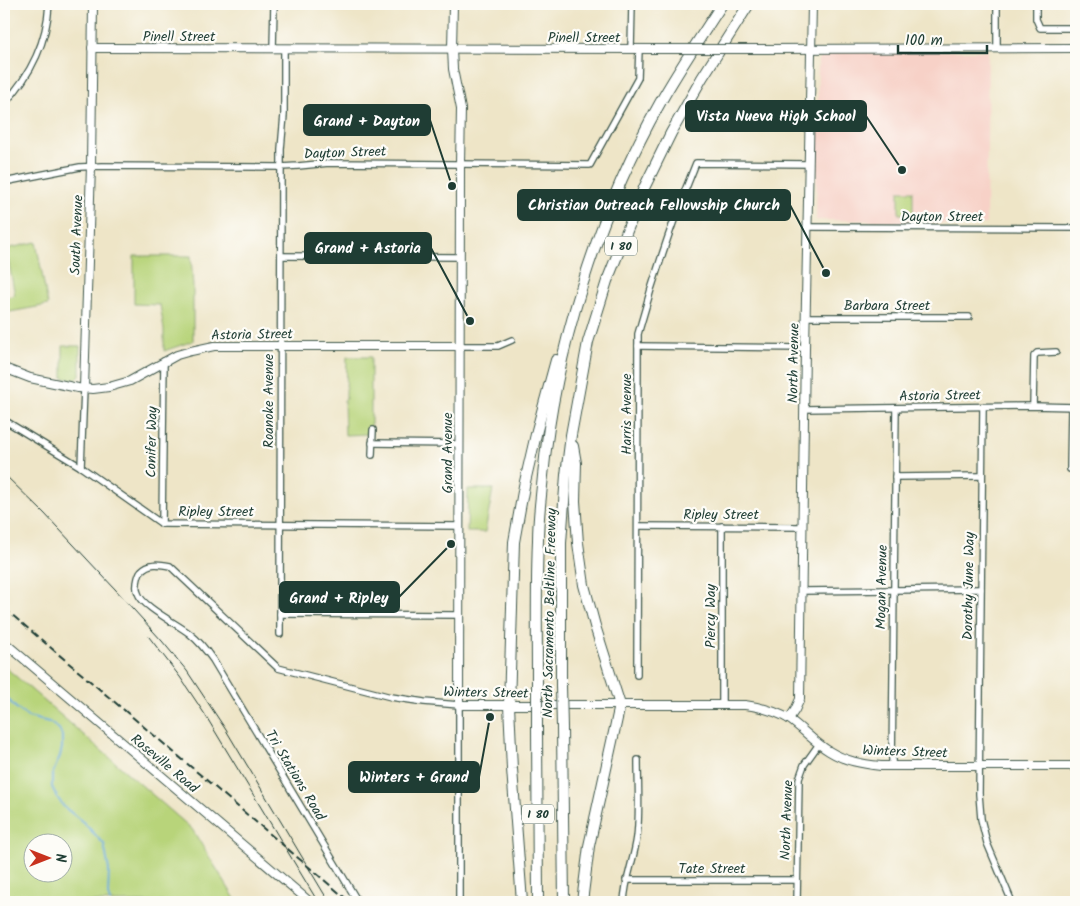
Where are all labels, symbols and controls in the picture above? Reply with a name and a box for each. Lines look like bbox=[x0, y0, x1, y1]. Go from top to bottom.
scale bar bbox=[898, 22, 986, 54]
street label: Pinell Street bbox=[143, 26, 216, 48]
street label: Pinell Street bbox=[548, 27, 621, 49]
text: 100 m bbox=[905, 29, 943, 53]
callout: Vista Nueva High School bbox=[686, 101, 866, 131]
callout: Grand + Dayton bbox=[304, 105, 430, 135]
text: Vista Nueva High School bbox=[696, 105, 856, 129]
text: Grand + Dayton bbox=[314, 110, 420, 134]
street label: Dayton Street bbox=[303, 141, 387, 165]
callout: Christian Outreach Fellowship Church bbox=[518, 190, 790, 220]
street label: South Avenue bbox=[65, 194, 89, 276]
text: Christian Outreach Fellowship Church bbox=[528, 194, 780, 218]
street label: Dayton Street bbox=[901, 206, 984, 228]
callout: Grand + Astoria bbox=[305, 233, 431, 263]
text: Grand + Astoria bbox=[315, 237, 421, 261]
road number: I 80 bbox=[605, 237, 637, 256]
street label: Barbara Street bbox=[844, 295, 931, 317]
street label: North Avenue bbox=[782, 322, 806, 403]
street label: Astoria Street bbox=[211, 323, 294, 347]
street label: Roanoke Avenue bbox=[258, 353, 280, 448]
street label: Harris Avenue bbox=[616, 373, 638, 455]
street label: Astoria Street bbox=[899, 384, 982, 408]
street label: Conifer Way bbox=[140, 406, 164, 478]
street label: Grand Avenue bbox=[437, 412, 459, 494]
street label: Ripley Street bbox=[178, 501, 254, 523]
street label: Ripley Street bbox=[683, 504, 759, 526]
street label: North Sacramento Beltline Freeway bbox=[537, 507, 563, 718]
street label: Dorothy June Way bbox=[957, 531, 981, 640]
street label: Mogan Avenue bbox=[870, 544, 894, 630]
callout: Grand + Ripley bbox=[280, 582, 399, 612]
street label: Piercy Way bbox=[700, 583, 722, 648]
text: Grand + Ripley bbox=[289, 587, 389, 611]
street label: Winters Street bbox=[443, 681, 529, 705]
street label: Tri Stations Road bbox=[259, 726, 332, 826]
street label: Roseville Road bbox=[126, 729, 204, 799]
street label: Winters Street bbox=[862, 740, 948, 764]
callout: Winters + Grand bbox=[349, 762, 479, 792]
text: Winters + Grand bbox=[359, 766, 470, 790]
street label: North Avenue bbox=[775, 779, 799, 861]
road number: I 80 bbox=[522, 804, 554, 824]
north arrow bbox=[22, 834, 72, 884]
text: N bbox=[49, 854, 71, 863]
street label: Tate Street bbox=[679, 858, 746, 880]

